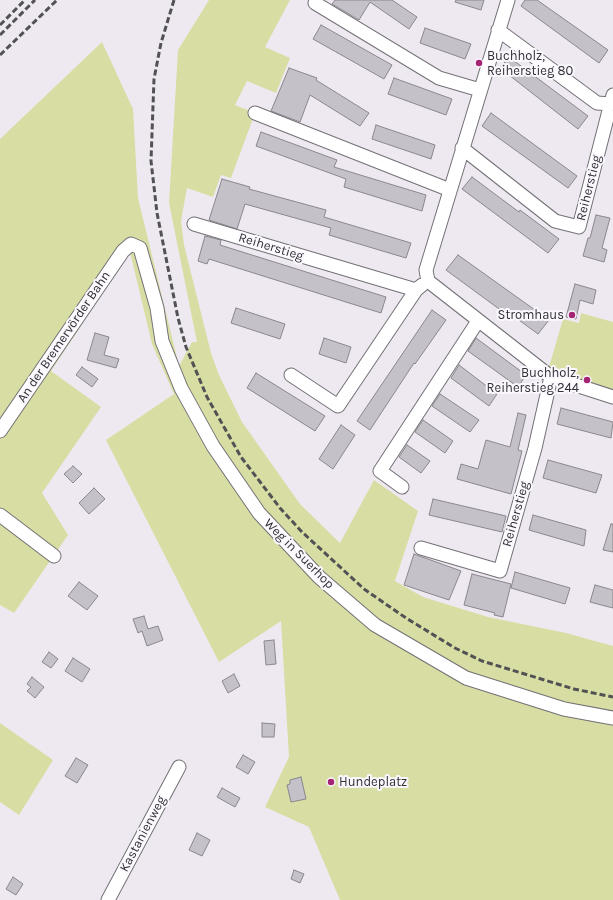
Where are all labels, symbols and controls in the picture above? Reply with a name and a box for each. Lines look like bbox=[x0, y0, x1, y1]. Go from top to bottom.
place label: Buchholz, Reiherstieg 80 bbox=[487, 48, 573, 79]
marker: Buchholz, Reiherstieg 80 bbox=[474, 58, 484, 68]
street label: Reiherstieg bbox=[573, 153, 605, 223]
street label: Reiherstieg bbox=[237, 230, 305, 264]
street label: An der Bremervörder Bahn bbox=[14, 268, 114, 406]
place label: Stromhaus bbox=[498, 307, 564, 323]
marker: Stromhaus bbox=[567, 310, 577, 320]
place label: Buchholz, Reiherstieg 244 bbox=[487, 365, 579, 396]
marker: Buchholz, Reiherstieg 244 bbox=[582, 375, 592, 385]
street label: Reiherstieg bbox=[499, 479, 533, 549]
street label: Weg in Suerhop bbox=[261, 516, 337, 592]
place label: Hundeplatz bbox=[339, 774, 407, 790]
marker: Hundeplatz bbox=[326, 777, 336, 787]
street label: Kastanienweg bbox=[116, 793, 170, 875]

